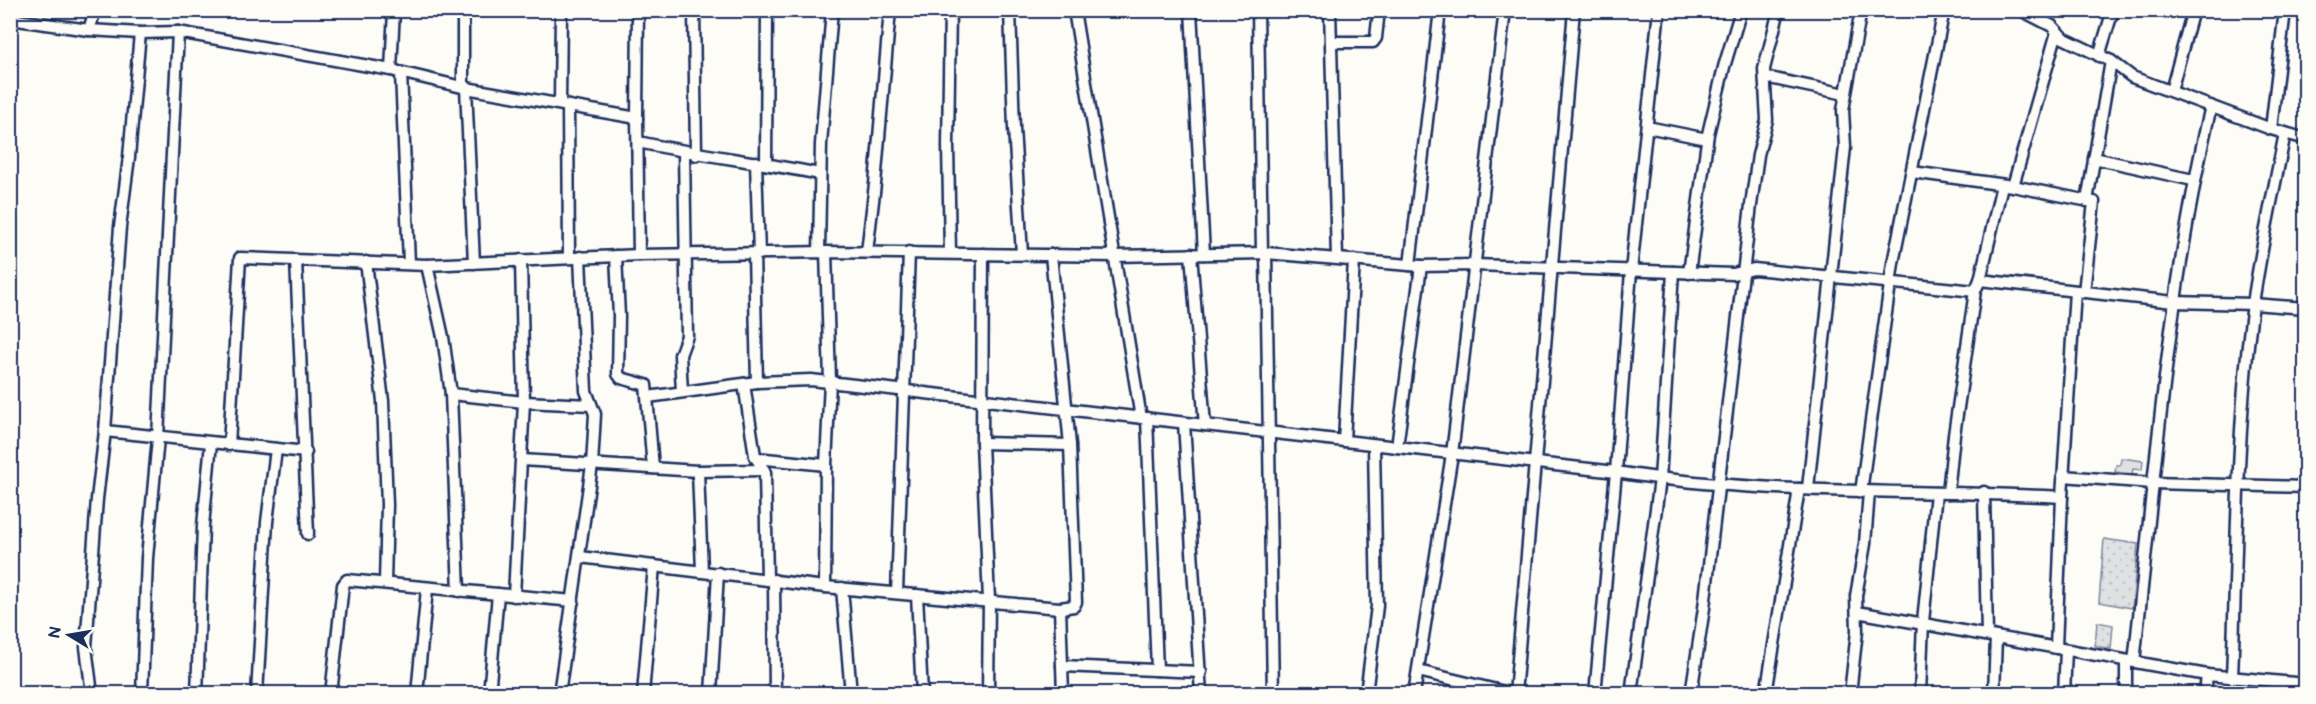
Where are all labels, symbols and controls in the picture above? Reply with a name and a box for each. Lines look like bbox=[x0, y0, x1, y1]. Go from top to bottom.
north arrow bbox=[39, 605, 99, 665]
text: N bbox=[45, 625, 66, 640]

